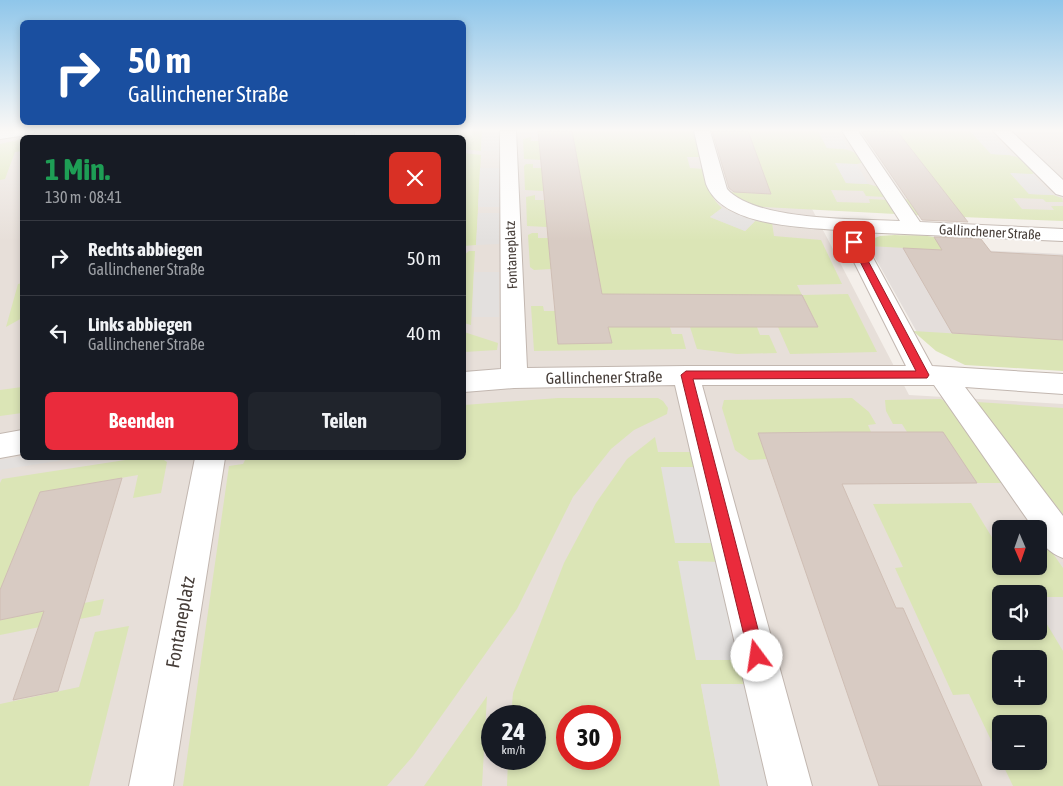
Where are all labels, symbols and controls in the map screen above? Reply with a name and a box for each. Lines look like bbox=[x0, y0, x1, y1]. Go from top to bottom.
icon: right bbox=[45, 40, 110, 105]
text: 50 m bbox=[128, 40, 191, 80]
text: Gallinchener Straße bbox=[128, 81, 288, 107]
text: 1 Min. bbox=[45, 152, 110, 186]
button: close bbox=[389, 152, 441, 204]
text: 130 m · 08:41 bbox=[45, 188, 122, 206]
street label: Fontaneplatz bbox=[502, 221, 520, 289]
pin bbox=[833, 221, 875, 263]
street label: Gallinchener Straße bbox=[939, 221, 1041, 243]
icon: arrive bbox=[840, 228, 868, 256]
text: Rechts abbiegen bbox=[88, 238, 203, 260]
icon: right bbox=[45, 244, 73, 272]
text: 50 m bbox=[407, 247, 441, 269]
text: Gallinchener Straße bbox=[88, 260, 205, 278]
text: Links abbiegen bbox=[88, 313, 192, 335]
icon: left bbox=[45, 319, 73, 347]
text: 40 m bbox=[407, 322, 441, 344]
text: Gallinchener Straße bbox=[88, 335, 205, 353]
street label: Gallinchener Straße bbox=[546, 367, 662, 387]
button: Beenden bbox=[45, 392, 238, 450]
button: Teilen bbox=[248, 392, 441, 450]
north arrow bbox=[992, 520, 1048, 575]
map controls bbox=[992, 520, 1047, 770]
street label: Fontaneplatz bbox=[161, 574, 199, 670]
button: sound bbox=[992, 585, 1047, 640]
position arrow bbox=[730, 629, 782, 681]
button: + bbox=[992, 650, 1047, 705]
speed limit sign: 30 bbox=[556, 705, 621, 770]
button: − bbox=[992, 715, 1047, 770]
text: 24 bbox=[502, 717, 525, 745]
text: km/h bbox=[502, 743, 525, 757]

